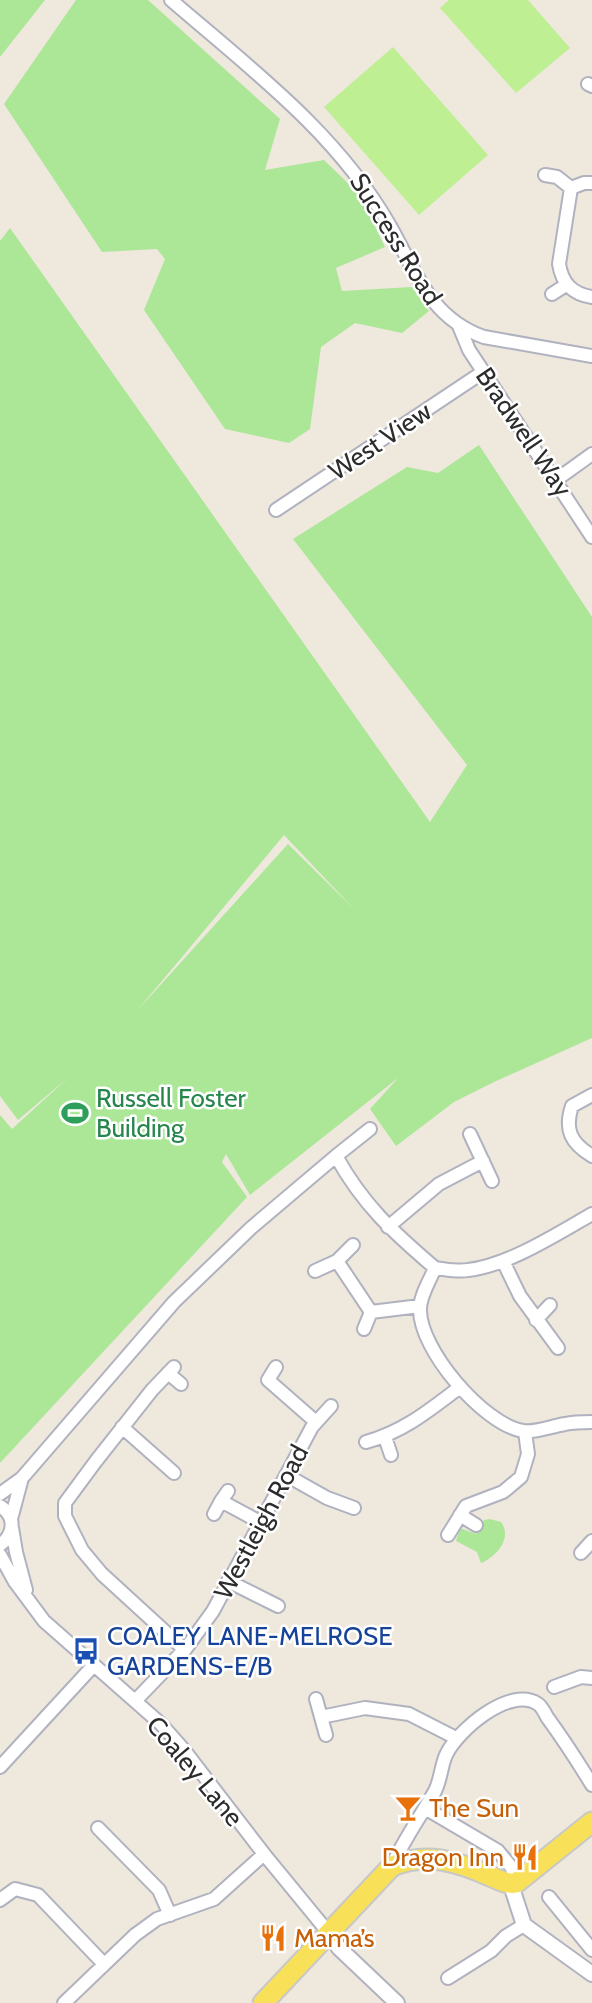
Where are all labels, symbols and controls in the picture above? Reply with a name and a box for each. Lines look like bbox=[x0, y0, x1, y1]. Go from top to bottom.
street label: Success Road bbox=[343, 167, 449, 311]
street label: Bradwell Way bbox=[469, 361, 579, 503]
street label: West View bbox=[323, 395, 438, 487]
place label: Russell Foster Building bbox=[96, 1082, 246, 1144]
sports icon: Russell Foster Building bbox=[60, 1098, 90, 1128]
street label: Westleigh Road bbox=[207, 1439, 315, 1605]
place label: COALEY LANE-MELROSE GARDENS-E/B bbox=[107, 1620, 393, 1682]
bus stop icon: COALEY LANE-MELROSE GARDENS-E/B bbox=[71, 1636, 101, 1666]
street label: Coaley Lane bbox=[140, 1709, 250, 1833]
place label: The Sun bbox=[429, 1792, 519, 1824]
bar icon: The Sun bbox=[393, 1793, 423, 1823]
place label: Dragon Inn bbox=[382, 1841, 504, 1873]
restaurant icon: Dragon Inn bbox=[510, 1842, 540, 1872]
place label: Mama’s bbox=[294, 1922, 375, 1954]
restaurant icon: Mama’s bbox=[258, 1923, 288, 1953]

